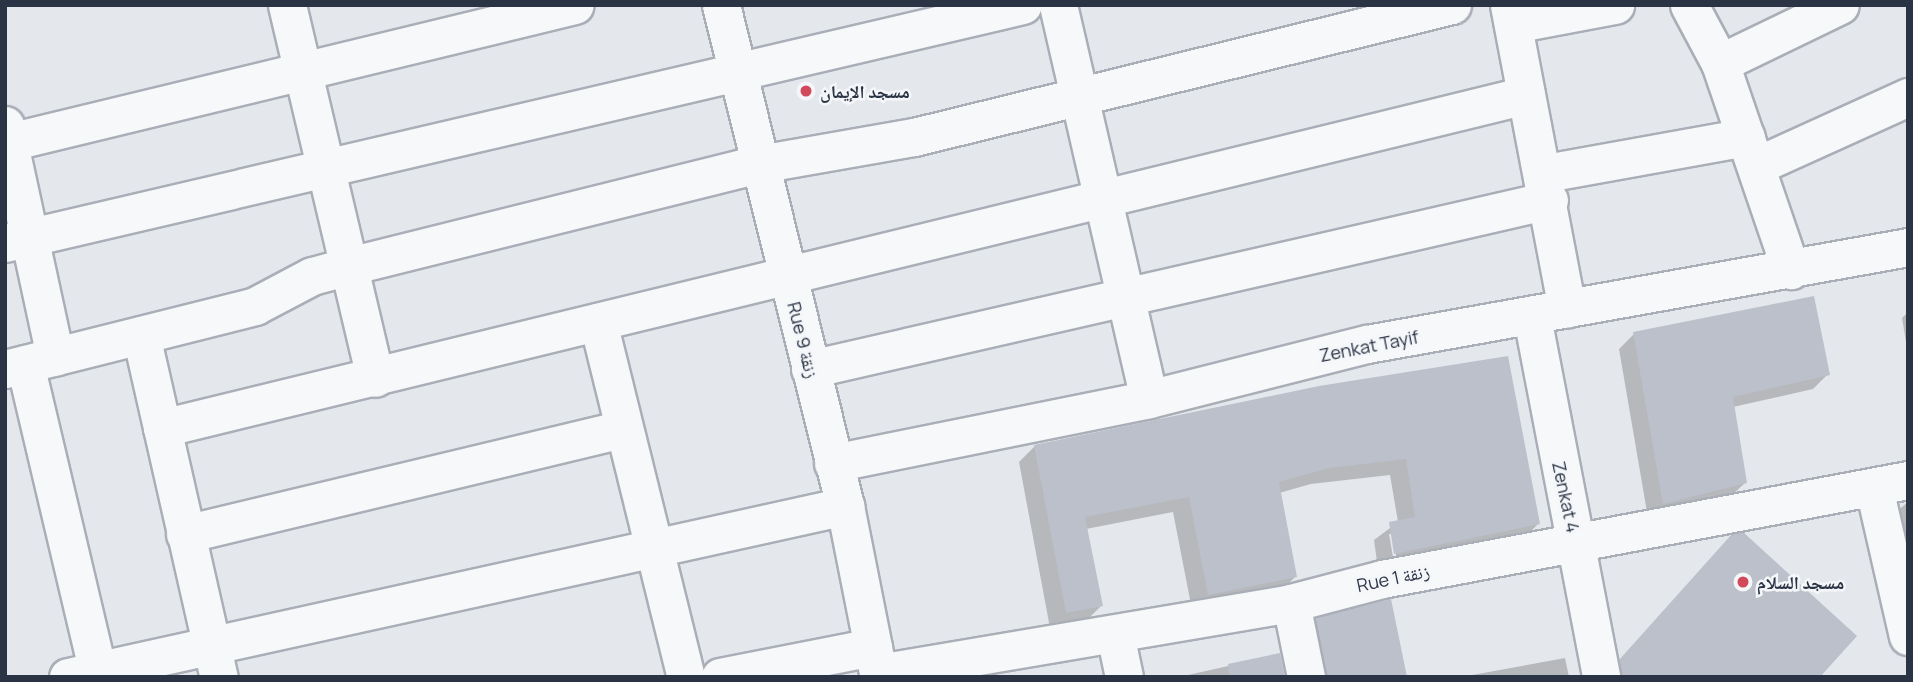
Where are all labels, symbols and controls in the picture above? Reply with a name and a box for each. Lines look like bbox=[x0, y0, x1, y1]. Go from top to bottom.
place label: مسجد الإيمان bbox=[820, 80, 910, 102]
marker: مسجد الإيمان bbox=[798, 83, 814, 99]
street label: Rue 9 زنقة bbox=[783, 300, 823, 380]
street label: Zenkat Tayif bbox=[1317, 326, 1421, 366]
street label: Zenkat 4 bbox=[1548, 459, 1584, 535]
street label: Rue 1 زنقة bbox=[1355, 560, 1431, 596]
place label: مسجد السلام bbox=[1757, 571, 1844, 593]
marker: مسجد السلام bbox=[1735, 574, 1751, 590]

